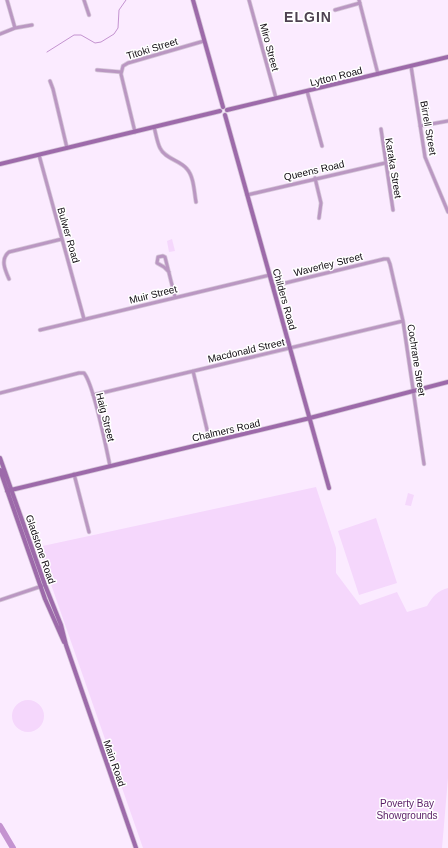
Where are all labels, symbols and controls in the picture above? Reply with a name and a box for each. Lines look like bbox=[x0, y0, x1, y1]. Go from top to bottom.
district label: ELGIN bbox=[284, 9, 332, 25]
street label: Miro Street bbox=[258, 22, 281, 72]
street label: Titoki Street bbox=[125, 35, 179, 61]
street label: Lytton Road bbox=[309, 65, 363, 88]
street label: Birrell Street bbox=[418, 100, 439, 156]
street label: Karaka Street bbox=[383, 137, 404, 199]
street label: Queens Road bbox=[283, 158, 345, 183]
street label: Bulwer Road bbox=[55, 206, 82, 264]
street label: Waverley Street bbox=[292, 251, 364, 278]
street label: Childers Road bbox=[270, 267, 299, 331]
street label: Muir Street bbox=[128, 283, 178, 306]
street label: Cochrane Street bbox=[405, 323, 428, 397]
street label: Macdonald Street bbox=[207, 336, 286, 365]
street label: Haig Street bbox=[94, 392, 117, 443]
street label: Chalmers Road bbox=[191, 417, 261, 444]
street label: Gladstone Road bbox=[24, 513, 57, 585]
street label: Main Road bbox=[101, 739, 128, 788]
park label: Poverty Bay Showgrounds bbox=[376, 798, 438, 821]

